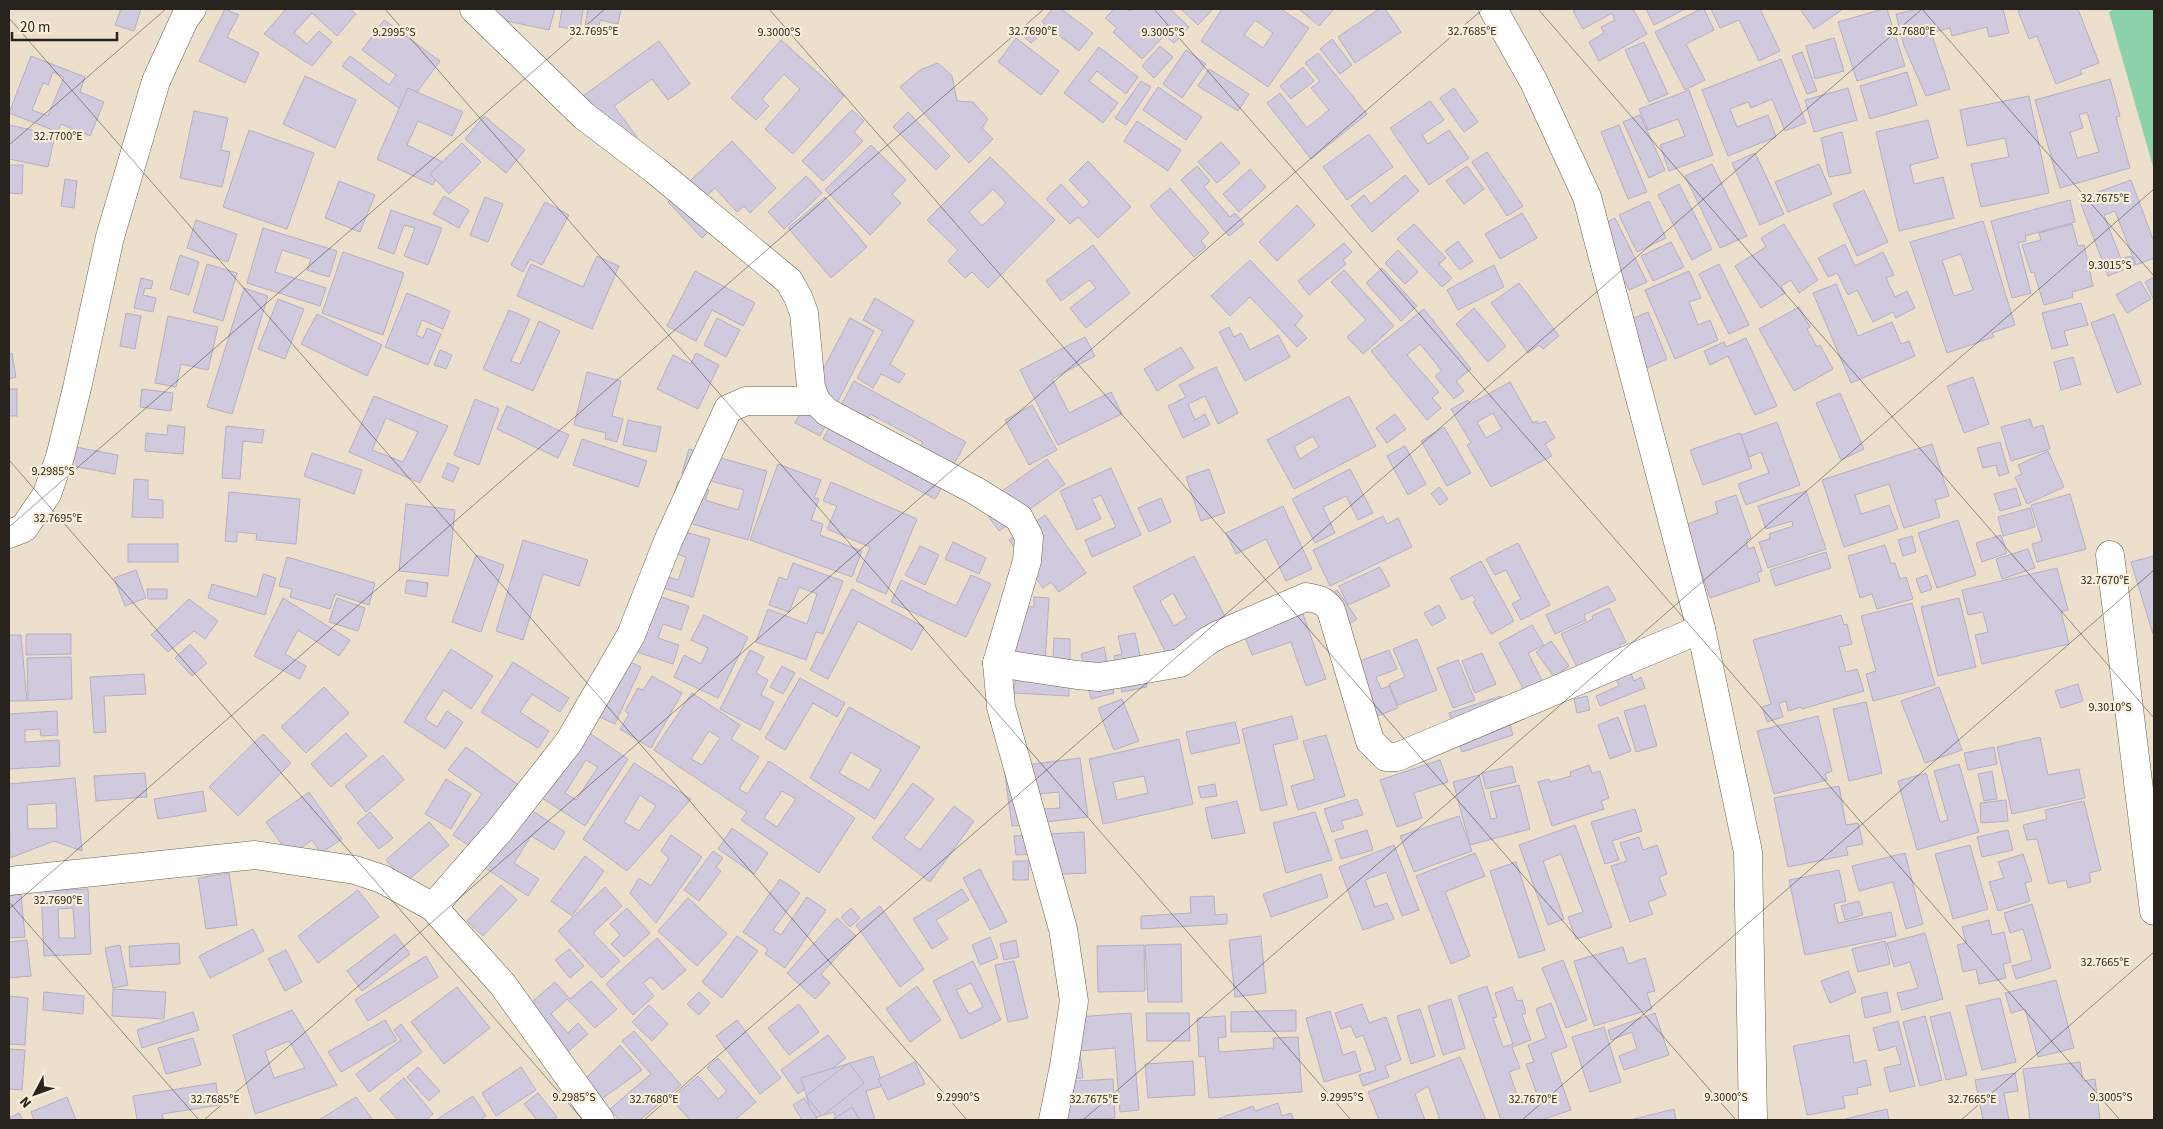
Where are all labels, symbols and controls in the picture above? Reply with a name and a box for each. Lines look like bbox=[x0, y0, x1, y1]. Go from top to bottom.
scale bar bbox=[12, 10, 118, 42]
text: 20 m bbox=[20, 17, 50, 38]
text: 32.7695°E bbox=[569, 23, 619, 40]
text: 32.7690°E bbox=[1008, 23, 1058, 40]
text: 32.7685°E bbox=[1447, 23, 1497, 40]
text: 32.7680°E bbox=[1886, 23, 1936, 40]
text: 9.2995°S bbox=[372, 24, 416, 41]
text: 9.3000°S bbox=[757, 24, 801, 41]
text: 9.3005°S bbox=[1141, 24, 1185, 41]
text: 32.7700°E bbox=[33, 128, 83, 145]
text: 32.7675°E bbox=[2080, 190, 2130, 207]
text: 9.3015°S bbox=[2088, 257, 2132, 274]
text: 9.2985°S bbox=[31, 463, 75, 480]
text: 32.7695°E bbox=[33, 510, 83, 527]
text: 32.7670°E bbox=[2080, 572, 2130, 589]
text: 9.3010°S bbox=[2088, 699, 2132, 716]
text: 32.7690°E bbox=[33, 892, 83, 909]
text: 32.7665°E bbox=[2080, 954, 2130, 971]
north arrow bbox=[10, 1069, 60, 1119]
text: 9.2985°S bbox=[552, 1089, 596, 1106]
text: 9.2990°S bbox=[936, 1089, 980, 1106]
text: 9.2995°S bbox=[1320, 1089, 1364, 1106]
text: 9.3000°S bbox=[1704, 1089, 1748, 1106]
text: 9.3005°S bbox=[2089, 1089, 2133, 1106]
text: 32.7685°E bbox=[190, 1091, 240, 1108]
text: 32.7680°E bbox=[629, 1091, 679, 1108]
text: 32.7675°E bbox=[1069, 1091, 1119, 1108]
text: 32.7670°E bbox=[1508, 1091, 1558, 1108]
text: 32.7665°E bbox=[1947, 1091, 1997, 1108]
text: N bbox=[15, 1092, 37, 1112]

